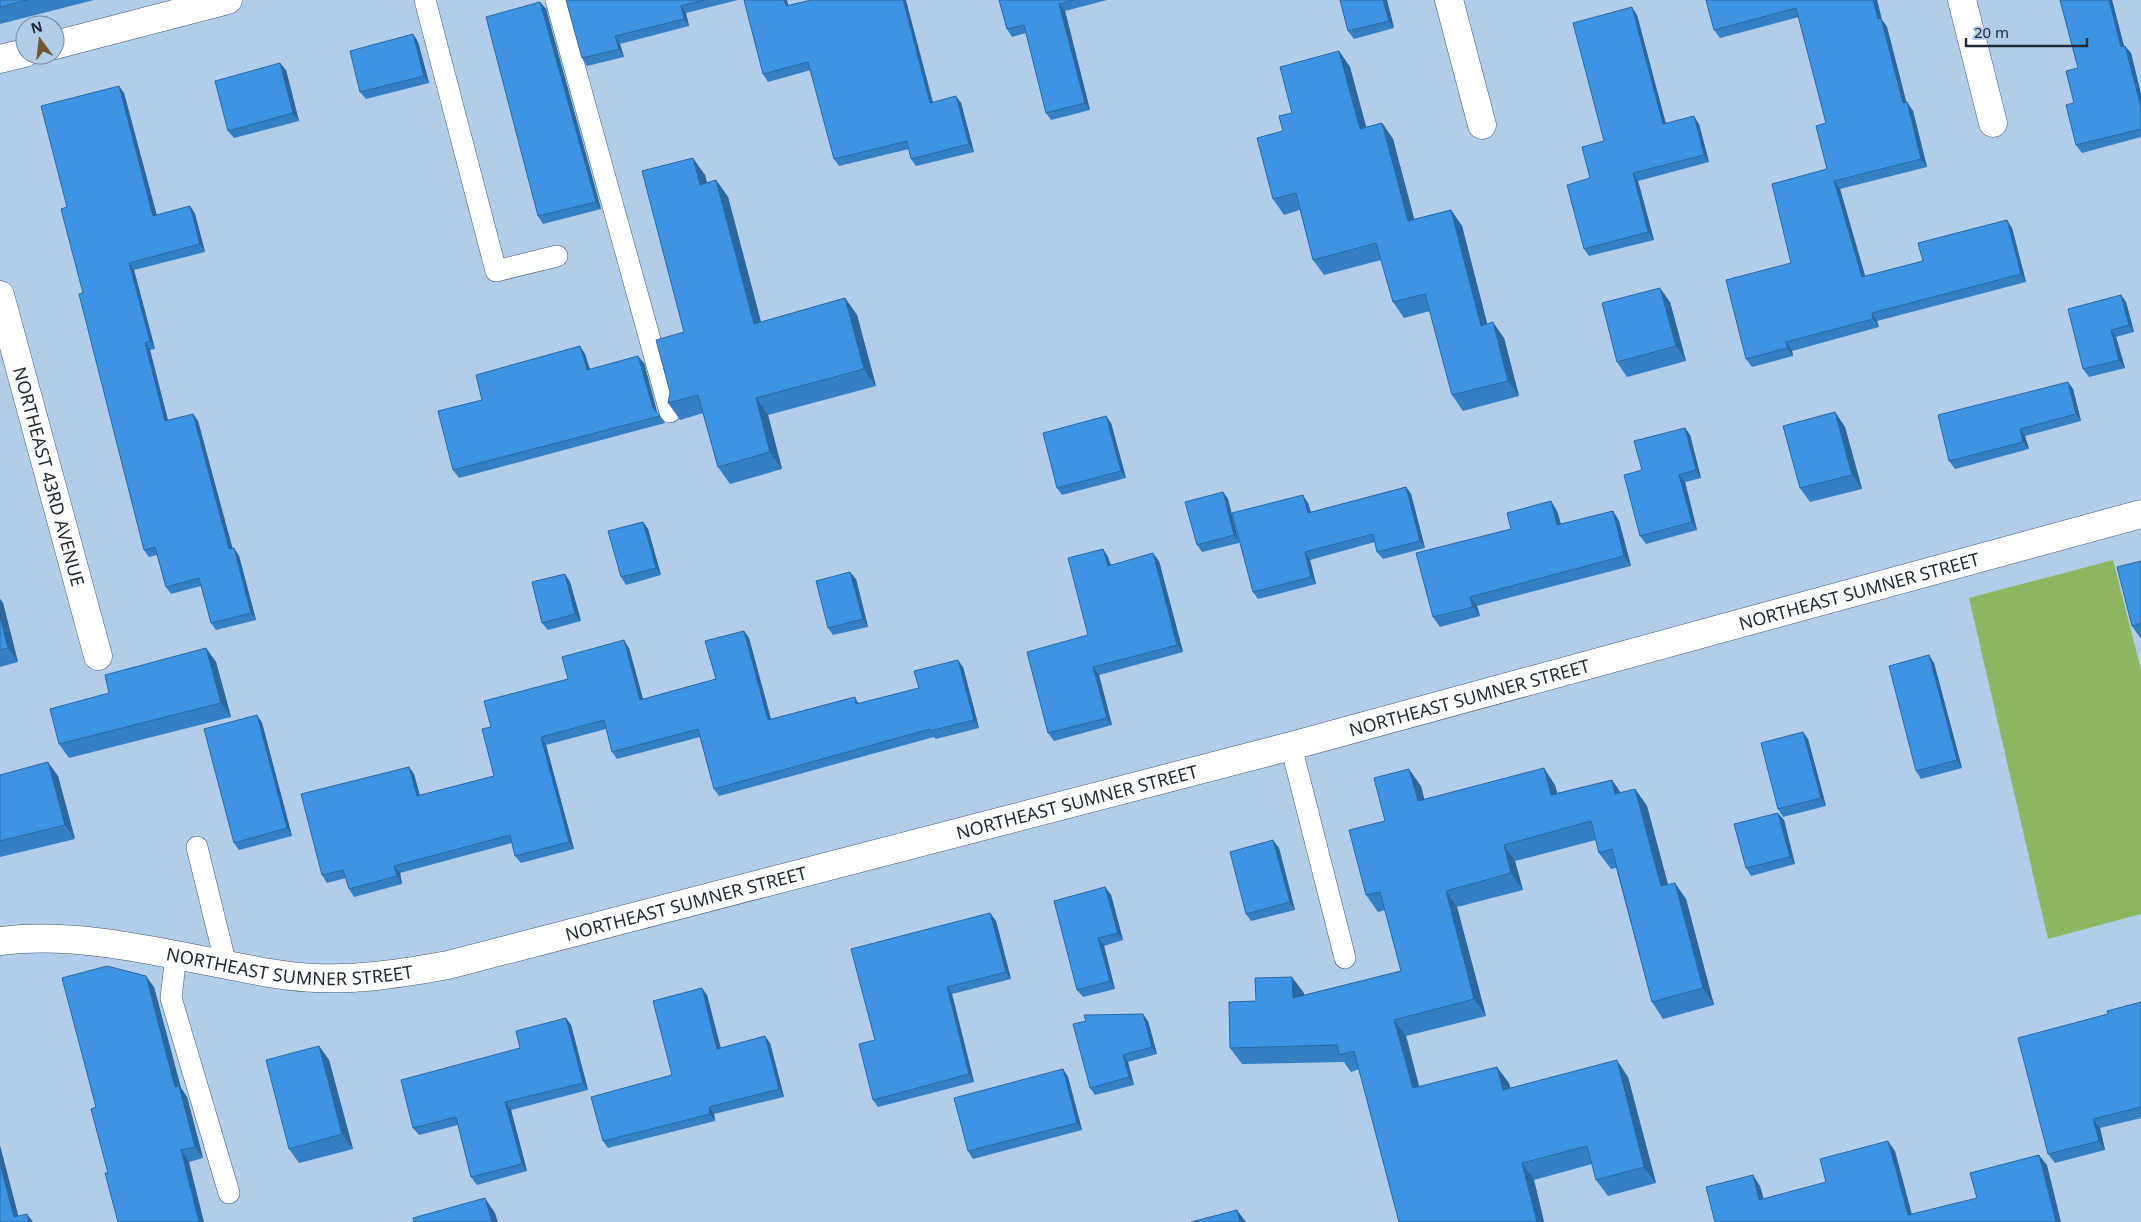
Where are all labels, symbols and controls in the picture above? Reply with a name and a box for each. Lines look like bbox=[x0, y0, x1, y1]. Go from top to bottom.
north arrow bbox=[15, 15, 65, 65]
scale bar bbox=[1966, 15, 2087, 47]
text: N bbox=[29, 16, 44, 38]
text: 20 m bbox=[1974, 22, 2009, 42]
street label: NORTHEAST 43RD AVENUE bbox=[8, 364, 91, 589]
street label: NORTHEAST SUMNER STREET bbox=[1736, 547, 1982, 635]
street label: NORTHEAST SUMNER STREET bbox=[1346, 653, 1592, 742]
street label: NORTHEAST SUMNER STREET bbox=[954, 759, 1200, 844]
street label: NORTHEAST SUMNER STREET bbox=[563, 860, 809, 946]
street label: NORTHEAST SUMNER STREET bbox=[164, 941, 414, 990]

